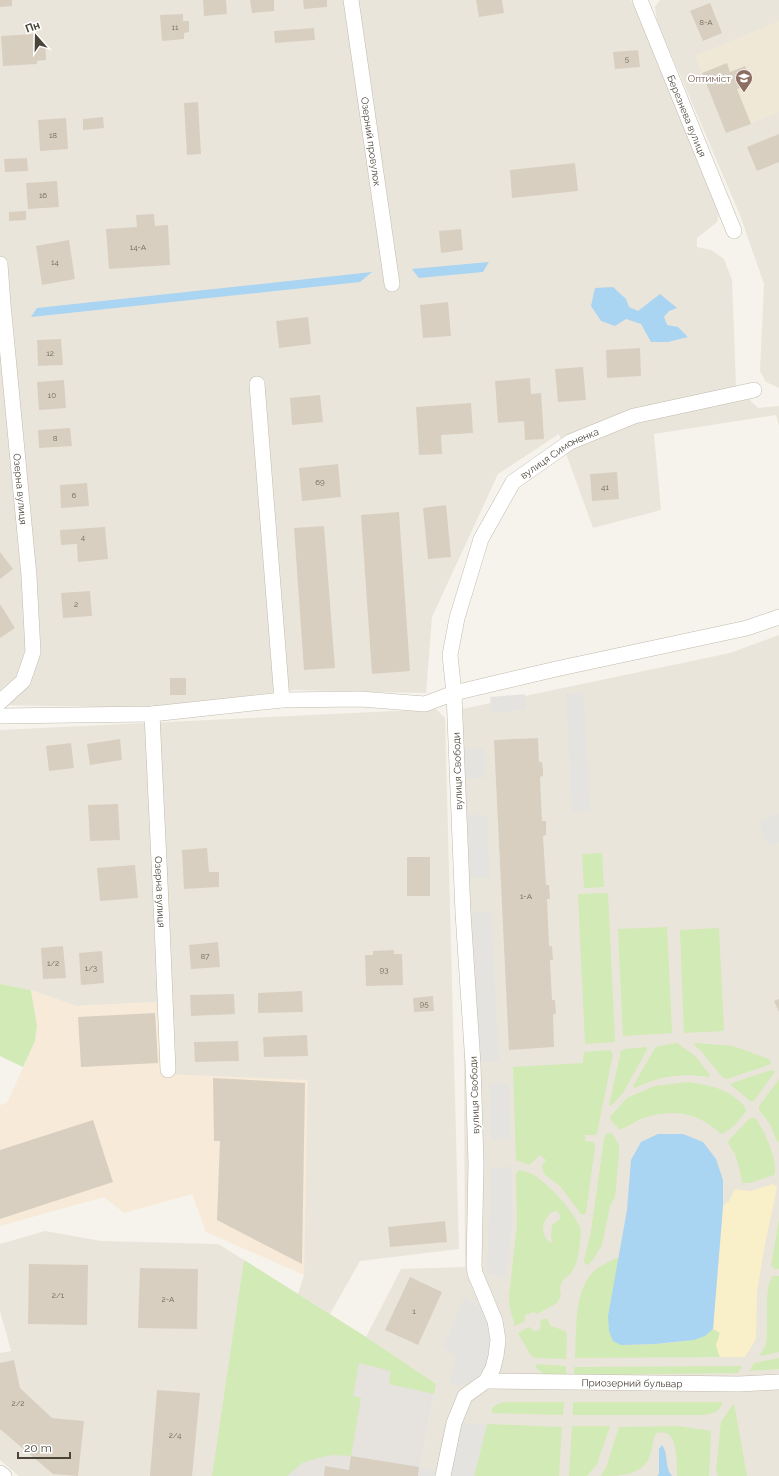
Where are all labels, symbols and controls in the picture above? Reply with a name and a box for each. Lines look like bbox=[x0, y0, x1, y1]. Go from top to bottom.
north arrow bbox=[16, 16, 56, 56]
house number: 8-А bbox=[699, 17, 713, 27]
text: Пн bbox=[24, 18, 42, 36]
house number: 11 bbox=[172, 22, 179, 32]
house number: 5 bbox=[625, 54, 630, 64]
school or university icon: Оптиміст bbox=[734, 68, 754, 93]
street label: Березнева вулиця bbox=[665, 73, 708, 159]
place label: Оптиміст bbox=[688, 73, 731, 84]
street label: Озерний провулок bbox=[359, 96, 383, 187]
house number: 18 bbox=[49, 130, 57, 140]
house number: 16 bbox=[39, 190, 47, 200]
house number: 14-А bbox=[130, 242, 147, 252]
house number: 14 bbox=[51, 257, 60, 267]
house number: 12 bbox=[46, 348, 54, 358]
house number: 10 bbox=[48, 390, 56, 400]
street label: вулиця Симоненка bbox=[518, 426, 600, 481]
house number: 8 bbox=[53, 433, 58, 443]
street label: Озерна вулиця bbox=[11, 453, 29, 525]
house number: 69 bbox=[315, 477, 325, 487]
house number: 41 bbox=[601, 482, 609, 492]
house number: 6 bbox=[72, 490, 77, 500]
house number: 4 bbox=[81, 532, 86, 542]
house number: 2 bbox=[74, 599, 78, 609]
street label: вулиця Свободи bbox=[451, 732, 464, 810]
street label: Озерна вулиця bbox=[153, 856, 167, 928]
house number: 1-А bbox=[520, 891, 533, 901]
house number: 87 bbox=[200, 951, 210, 961]
house number: 1/2 bbox=[47, 958, 59, 968]
house number: 1/3 bbox=[85, 963, 97, 973]
house number: 93 bbox=[380, 965, 388, 975]
house number: 95 bbox=[419, 999, 429, 1009]
street label: вулиця Свободи bbox=[468, 1056, 481, 1134]
house number: 2/1 bbox=[52, 1290, 65, 1300]
house number: 2-А bbox=[162, 1294, 175, 1304]
house number: 1 bbox=[412, 1306, 416, 1316]
street label: Приозерний бульвар bbox=[581, 1377, 683, 1389]
house number: 2/2 bbox=[12, 1398, 24, 1408]
house number: 2/4 bbox=[169, 1430, 182, 1440]
scale bar bbox=[18, 1434, 70, 1460]
text: 20 m bbox=[24, 1441, 52, 1455]

